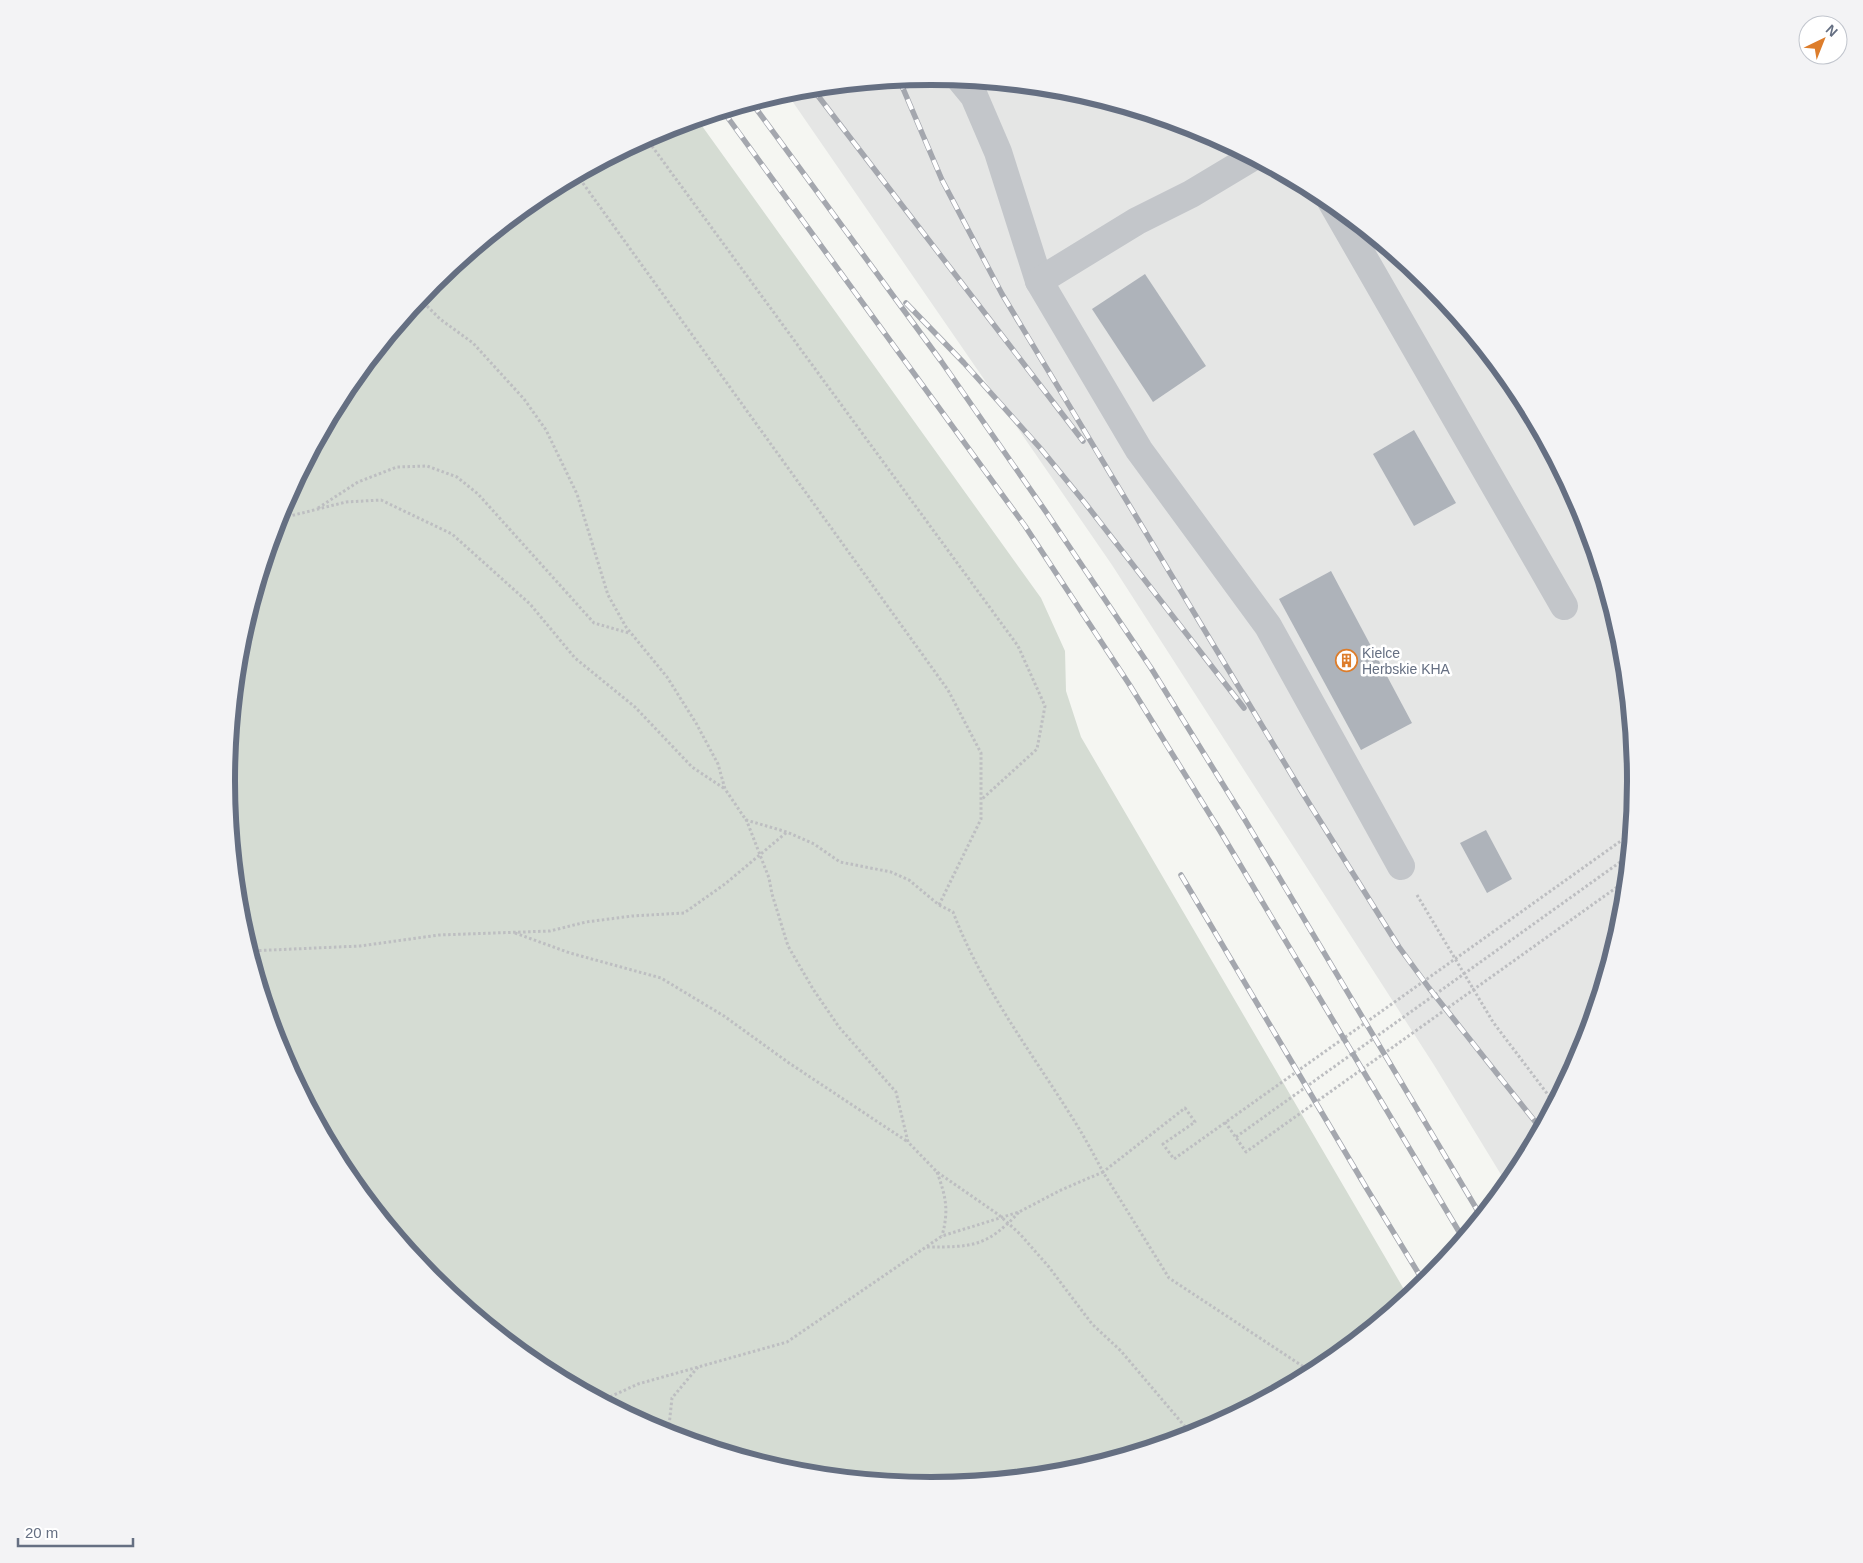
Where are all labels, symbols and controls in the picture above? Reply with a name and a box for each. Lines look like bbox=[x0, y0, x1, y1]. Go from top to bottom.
north arrow bbox=[1798, 15, 1848, 65]
text: N bbox=[1823, 21, 1841, 40]
place label: Kielce Herbskie KHA bbox=[1362, 645, 1451, 677]
building icon: Kielce Herbskie KHA bbox=[1334, 649, 1358, 673]
scale bar bbox=[18, 1516, 132, 1548]
text: 20 m bbox=[25, 1524, 58, 1541]

